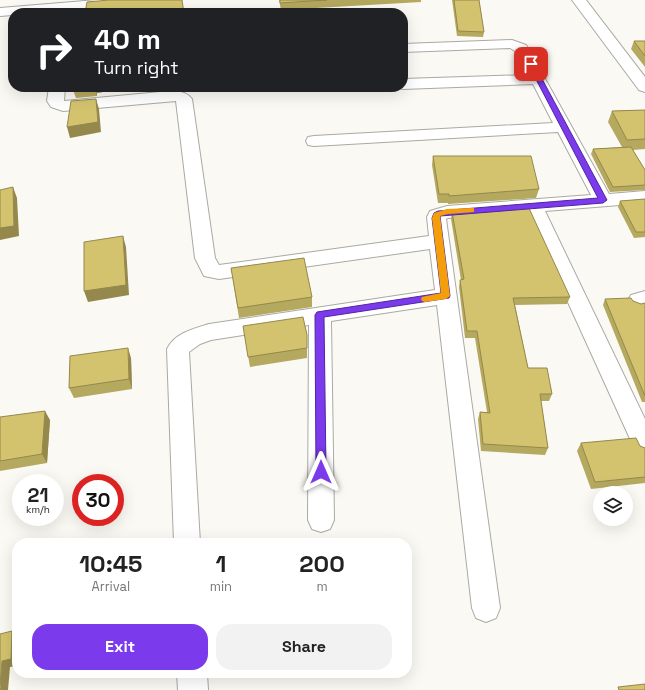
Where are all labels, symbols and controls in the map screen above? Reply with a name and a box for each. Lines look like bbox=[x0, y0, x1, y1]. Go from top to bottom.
text: 40 m bbox=[94, 21, 161, 57]
icon: right bbox=[28, 24, 80, 76]
pin bbox=[514, 47, 548, 81]
icon: arrive bbox=[520, 53, 542, 75]
text: Turn right bbox=[94, 56, 178, 79]
position arrow bbox=[300, 451, 342, 493]
speed limit sign: 30 bbox=[72, 474, 124, 526]
text: 21 bbox=[28, 482, 48, 508]
map controls bbox=[593, 486, 633, 526]
button: layers bbox=[593, 486, 633, 526]
text: km/h bbox=[26, 503, 50, 516]
text: 10:45 bbox=[79, 548, 142, 579]
text: 1 bbox=[215, 548, 226, 579]
text: 200 bbox=[299, 548, 345, 579]
text: Arrival bbox=[92, 578, 130, 595]
text: min bbox=[210, 578, 232, 595]
text: m bbox=[316, 578, 328, 595]
button: Exit bbox=[32, 624, 208, 670]
button: Share bbox=[216, 624, 392, 670]

